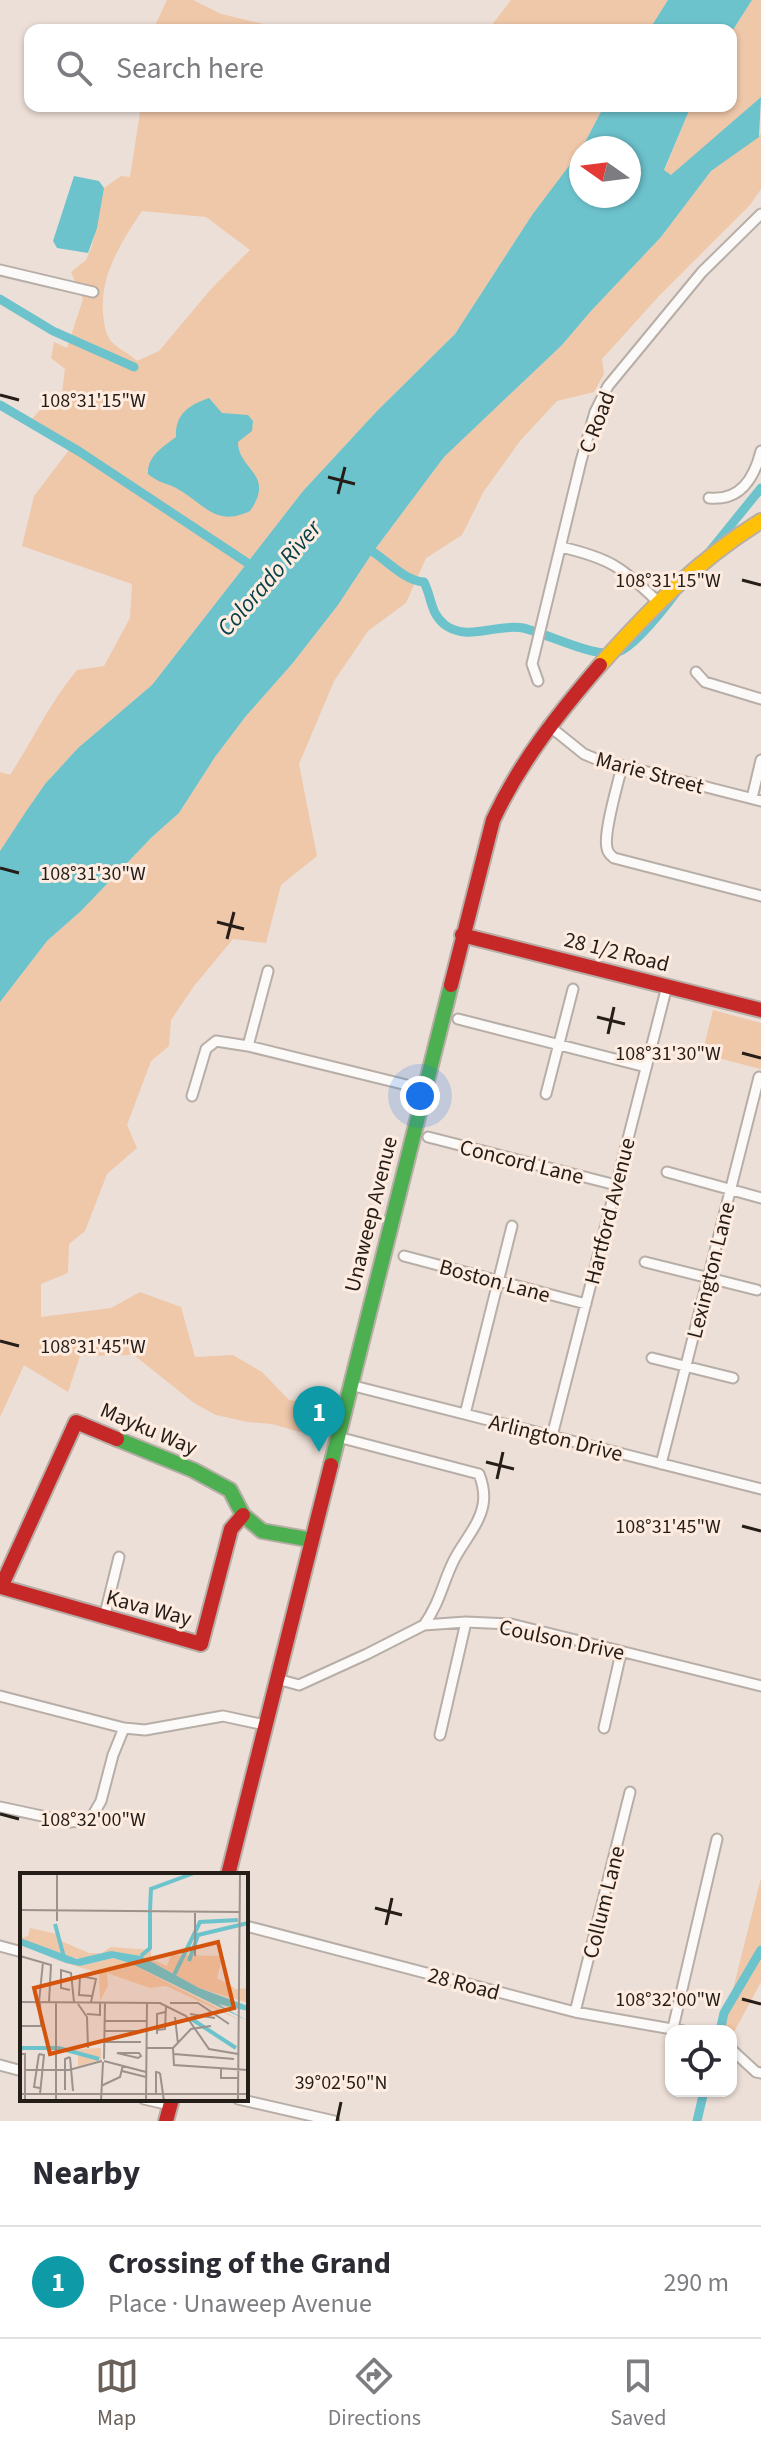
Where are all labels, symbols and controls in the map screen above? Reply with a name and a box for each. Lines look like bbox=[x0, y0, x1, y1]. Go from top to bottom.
search box bbox=[24, 24, 737, 112]
icon: search bbox=[52, 46, 96, 90]
text: Search here bbox=[116, 47, 264, 90]
north arrow bbox=[569, 136, 641, 208]
text: 108°31'15"W bbox=[40, 387, 146, 415]
street label: C Road bbox=[570, 387, 623, 458]
water label: Colorado River bbox=[209, 511, 331, 644]
text: 108°31'15"W bbox=[615, 567, 721, 595]
street label: Marie Street bbox=[592, 743, 708, 803]
text: 108°31'30"W bbox=[40, 860, 146, 888]
street label: 28 1/2 Road bbox=[561, 923, 673, 980]
text: 108°31'30"W bbox=[615, 1040, 721, 1068]
your location bbox=[400, 1076, 440, 1116]
street label: Concord Lane bbox=[456, 1131, 587, 1193]
street label: Unaweep Avenue bbox=[336, 1133, 406, 1295]
street label: Hartford Avenue bbox=[576, 1134, 644, 1288]
street label: Lexington Lane bbox=[679, 1198, 743, 1342]
street label: Boston Lane bbox=[436, 1251, 554, 1311]
text: 108°31'45"W bbox=[40, 1333, 146, 1361]
pin: 1 bbox=[293, 1386, 345, 1452]
street label: Mayku Way bbox=[95, 1394, 203, 1464]
street label: Arlington Drive bbox=[485, 1406, 626, 1470]
text: 108°31'45"W bbox=[615, 1513, 721, 1541]
street label: Kava Way bbox=[102, 1581, 196, 1635]
street label: Coulson Drive bbox=[496, 1611, 627, 1669]
text: 108°32'00"W bbox=[40, 1806, 146, 1834]
street label: Collum Lane bbox=[575, 1842, 633, 1962]
inset map bbox=[20, 1873, 248, 2101]
street label: 28 Road bbox=[424, 1959, 503, 2009]
text: 108°32'00"W bbox=[615, 1986, 721, 2014]
map controls bbox=[665, 2025, 737, 2097]
button: locate bbox=[665, 2025, 737, 2097]
text: 39°02'50"N bbox=[295, 2069, 387, 2097]
text: Nearby bbox=[32, 2149, 140, 2198]
text: Crossing of the Grand bbox=[108, 2242, 391, 2285]
text: 1 bbox=[51, 2264, 65, 2301]
text: 290 m bbox=[663, 2264, 729, 2301]
text: Place · Unaweep Avenue bbox=[108, 2285, 372, 2322]
tab: Map bbox=[95, 2354, 139, 2434]
tab: Directions bbox=[328, 2354, 421, 2434]
tab: Saved bbox=[610, 2354, 666, 2434]

